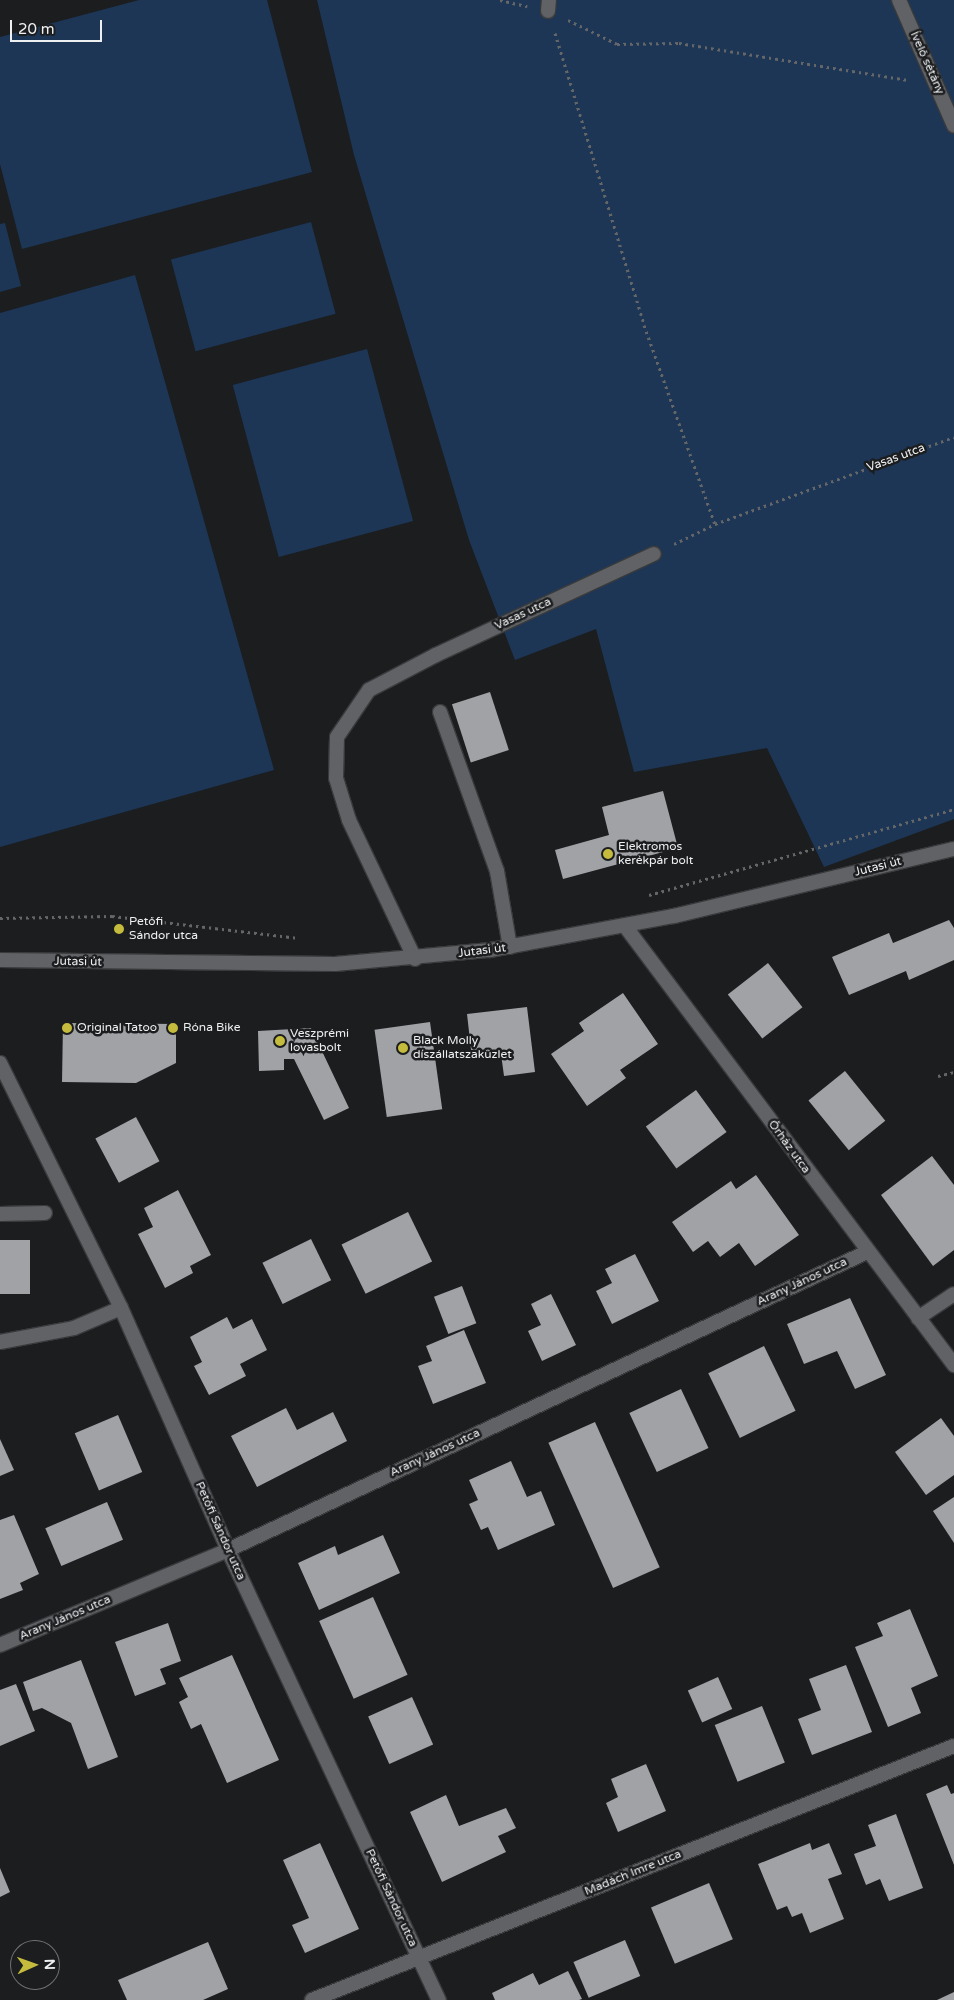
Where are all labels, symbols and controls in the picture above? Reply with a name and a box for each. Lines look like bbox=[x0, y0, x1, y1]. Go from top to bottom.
scale bar bbox=[12, 10, 105, 42]
text: 20 m bbox=[18, 20, 55, 38]
street label: Ívelő sétány bbox=[907, 29, 947, 97]
street label: Vasas utca bbox=[865, 441, 927, 475]
street label: Vasas utca bbox=[492, 595, 554, 633]
place label: Elektromos kerékpár bolt bbox=[618, 840, 693, 868]
marker: Elektromos kerékpár bolt bbox=[602, 848, 614, 860]
street label: Jutasi út bbox=[853, 854, 903, 880]
place label: Petőfi Sándor utca bbox=[129, 915, 198, 943]
marker: Petőfi Sándor utca bbox=[113, 923, 125, 935]
street label: Jutasi út bbox=[457, 941, 507, 961]
street label: Jutasi út bbox=[54, 954, 102, 970]
place label: Original Tatoo bbox=[77, 1021, 157, 1035]
place label: Róna Bike bbox=[183, 1021, 240, 1035]
marker: Original Tatoo bbox=[61, 1022, 73, 1034]
marker: Róna Bike bbox=[167, 1022, 179, 1034]
place label: Veszprémi lovasbolt bbox=[290, 1027, 349, 1055]
place label: Black Molly díszállatszaküzlet bbox=[413, 1034, 512, 1062]
marker: Veszprémi lovasbolt bbox=[274, 1035, 286, 1047]
marker: Black Molly díszállatszaküzlet bbox=[397, 1042, 409, 1054]
street label: Őrház utca bbox=[765, 1118, 813, 1176]
street label: Arany János utca bbox=[755, 1255, 849, 1309]
street label: Arany János utca bbox=[388, 1426, 482, 1480]
street label: Petőfi Sándor utca bbox=[192, 1480, 248, 1582]
street label: Arany János utca bbox=[17, 1592, 113, 1644]
street label: Petőfi Sándor utca bbox=[362, 1847, 420, 1949]
street label: Madách Imre utca bbox=[583, 1847, 683, 1899]
north arrow bbox=[10, 1940, 60, 1990]
text: N bbox=[41, 1959, 58, 1970]

